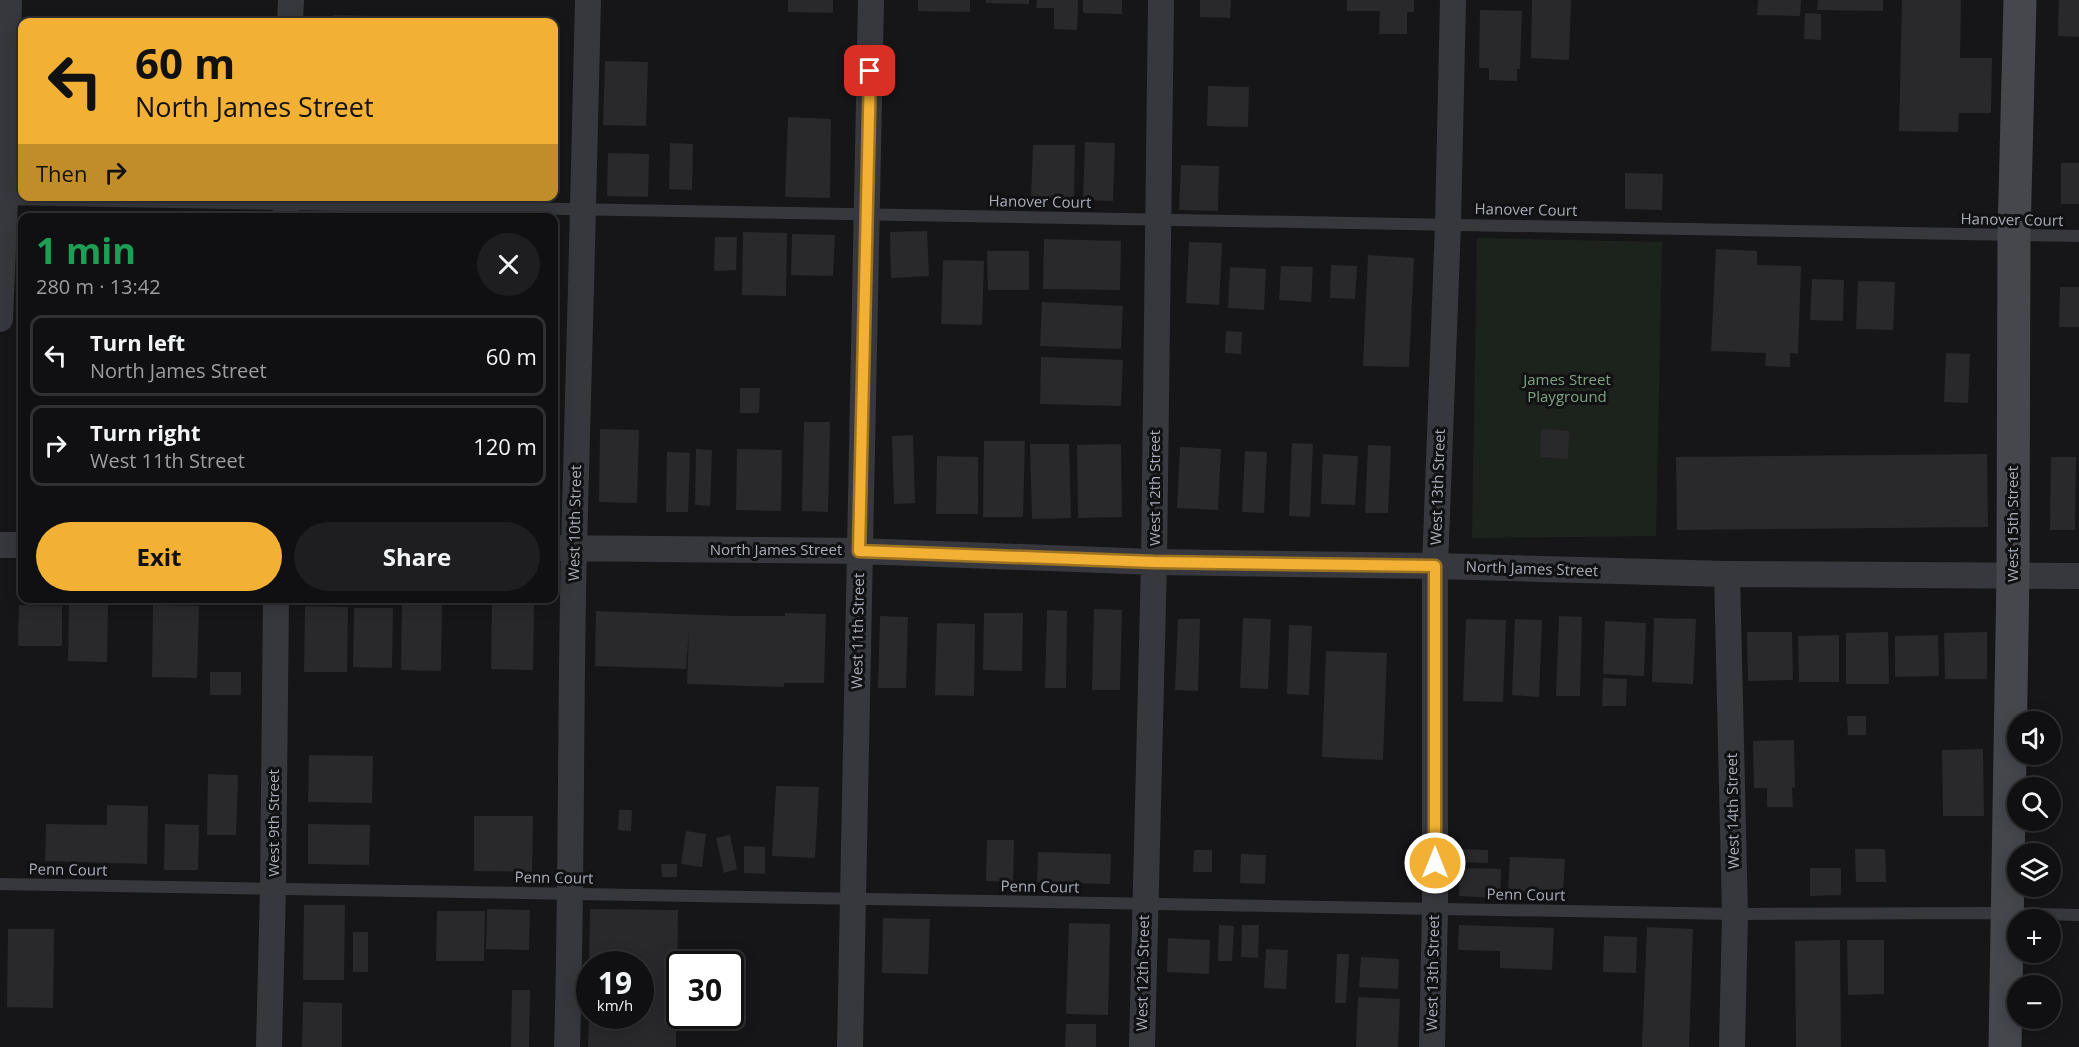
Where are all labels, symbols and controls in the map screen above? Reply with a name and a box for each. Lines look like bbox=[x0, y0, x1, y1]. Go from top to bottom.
text: 60 m bbox=[135, 34, 235, 91]
icon: left bbox=[36, 42, 114, 120]
pin bbox=[844, 45, 895, 96]
icon: arrive bbox=[853, 54, 886, 87]
text: North James Street bbox=[135, 88, 374, 125]
icon: right bbox=[99, 156, 132, 189]
text: Then bbox=[36, 158, 87, 188]
street label: Hanover Court bbox=[988, 190, 1092, 212]
street label: Hanover Court bbox=[1474, 198, 1578, 220]
street label: Hanover Court bbox=[1960, 208, 2064, 230]
text: 1 min bbox=[36, 226, 136, 275]
button: close bbox=[477, 233, 540, 296]
text: 280 m · 13:42 bbox=[36, 273, 161, 300]
text: Turn left bbox=[90, 327, 185, 357]
icon: left bbox=[39, 339, 72, 372]
text: 60 m bbox=[486, 341, 537, 371]
text: North James Street bbox=[90, 357, 267, 384]
park label: James Street Playground bbox=[1521, 369, 1611, 406]
text: Turn right bbox=[90, 417, 201, 447]
icon: right bbox=[39, 429, 72, 462]
street label: West 13th Street bbox=[1425, 429, 1449, 545]
street label: West 12th Street bbox=[1144, 430, 1164, 546]
text: 120 m bbox=[473, 431, 537, 461]
text: West 11th Street bbox=[90, 447, 245, 474]
street label: West 10th Street bbox=[563, 465, 585, 581]
street label: West 15th Street bbox=[2002, 466, 2022, 582]
button: Exit bbox=[36, 522, 282, 591]
button: Share bbox=[294, 522, 540, 591]
street label: North James Street bbox=[710, 539, 842, 559]
street label: North James Street bbox=[1465, 556, 1599, 580]
street label: West 11th Street bbox=[846, 573, 868, 689]
map controls bbox=[2007, 711, 2061, 1029]
button: sound bbox=[2007, 711, 2061, 765]
street label: West 14th Street bbox=[1721, 753, 1743, 869]
street label: West 9th Street bbox=[263, 769, 283, 877]
button: search bbox=[2007, 777, 2061, 831]
position arrow bbox=[1403, 831, 1467, 895]
button: layers bbox=[2007, 843, 2061, 897]
street label: Penn Court bbox=[28, 858, 108, 880]
street label: Penn Court bbox=[514, 866, 594, 888]
street label: Penn Court bbox=[1000, 875, 1080, 897]
street label: Penn Court bbox=[1486, 883, 1566, 905]
button: + bbox=[2007, 909, 2061, 963]
street label: West 12th Street bbox=[1131, 915, 1153, 1031]
street label: West 13th Street bbox=[1421, 915, 1443, 1031]
speed limit sign: 30 bbox=[666, 951, 744, 1029]
text: 19 bbox=[598, 962, 632, 1003]
button: − bbox=[2007, 975, 2061, 1029]
text: km/h bbox=[597, 995, 633, 1015]

